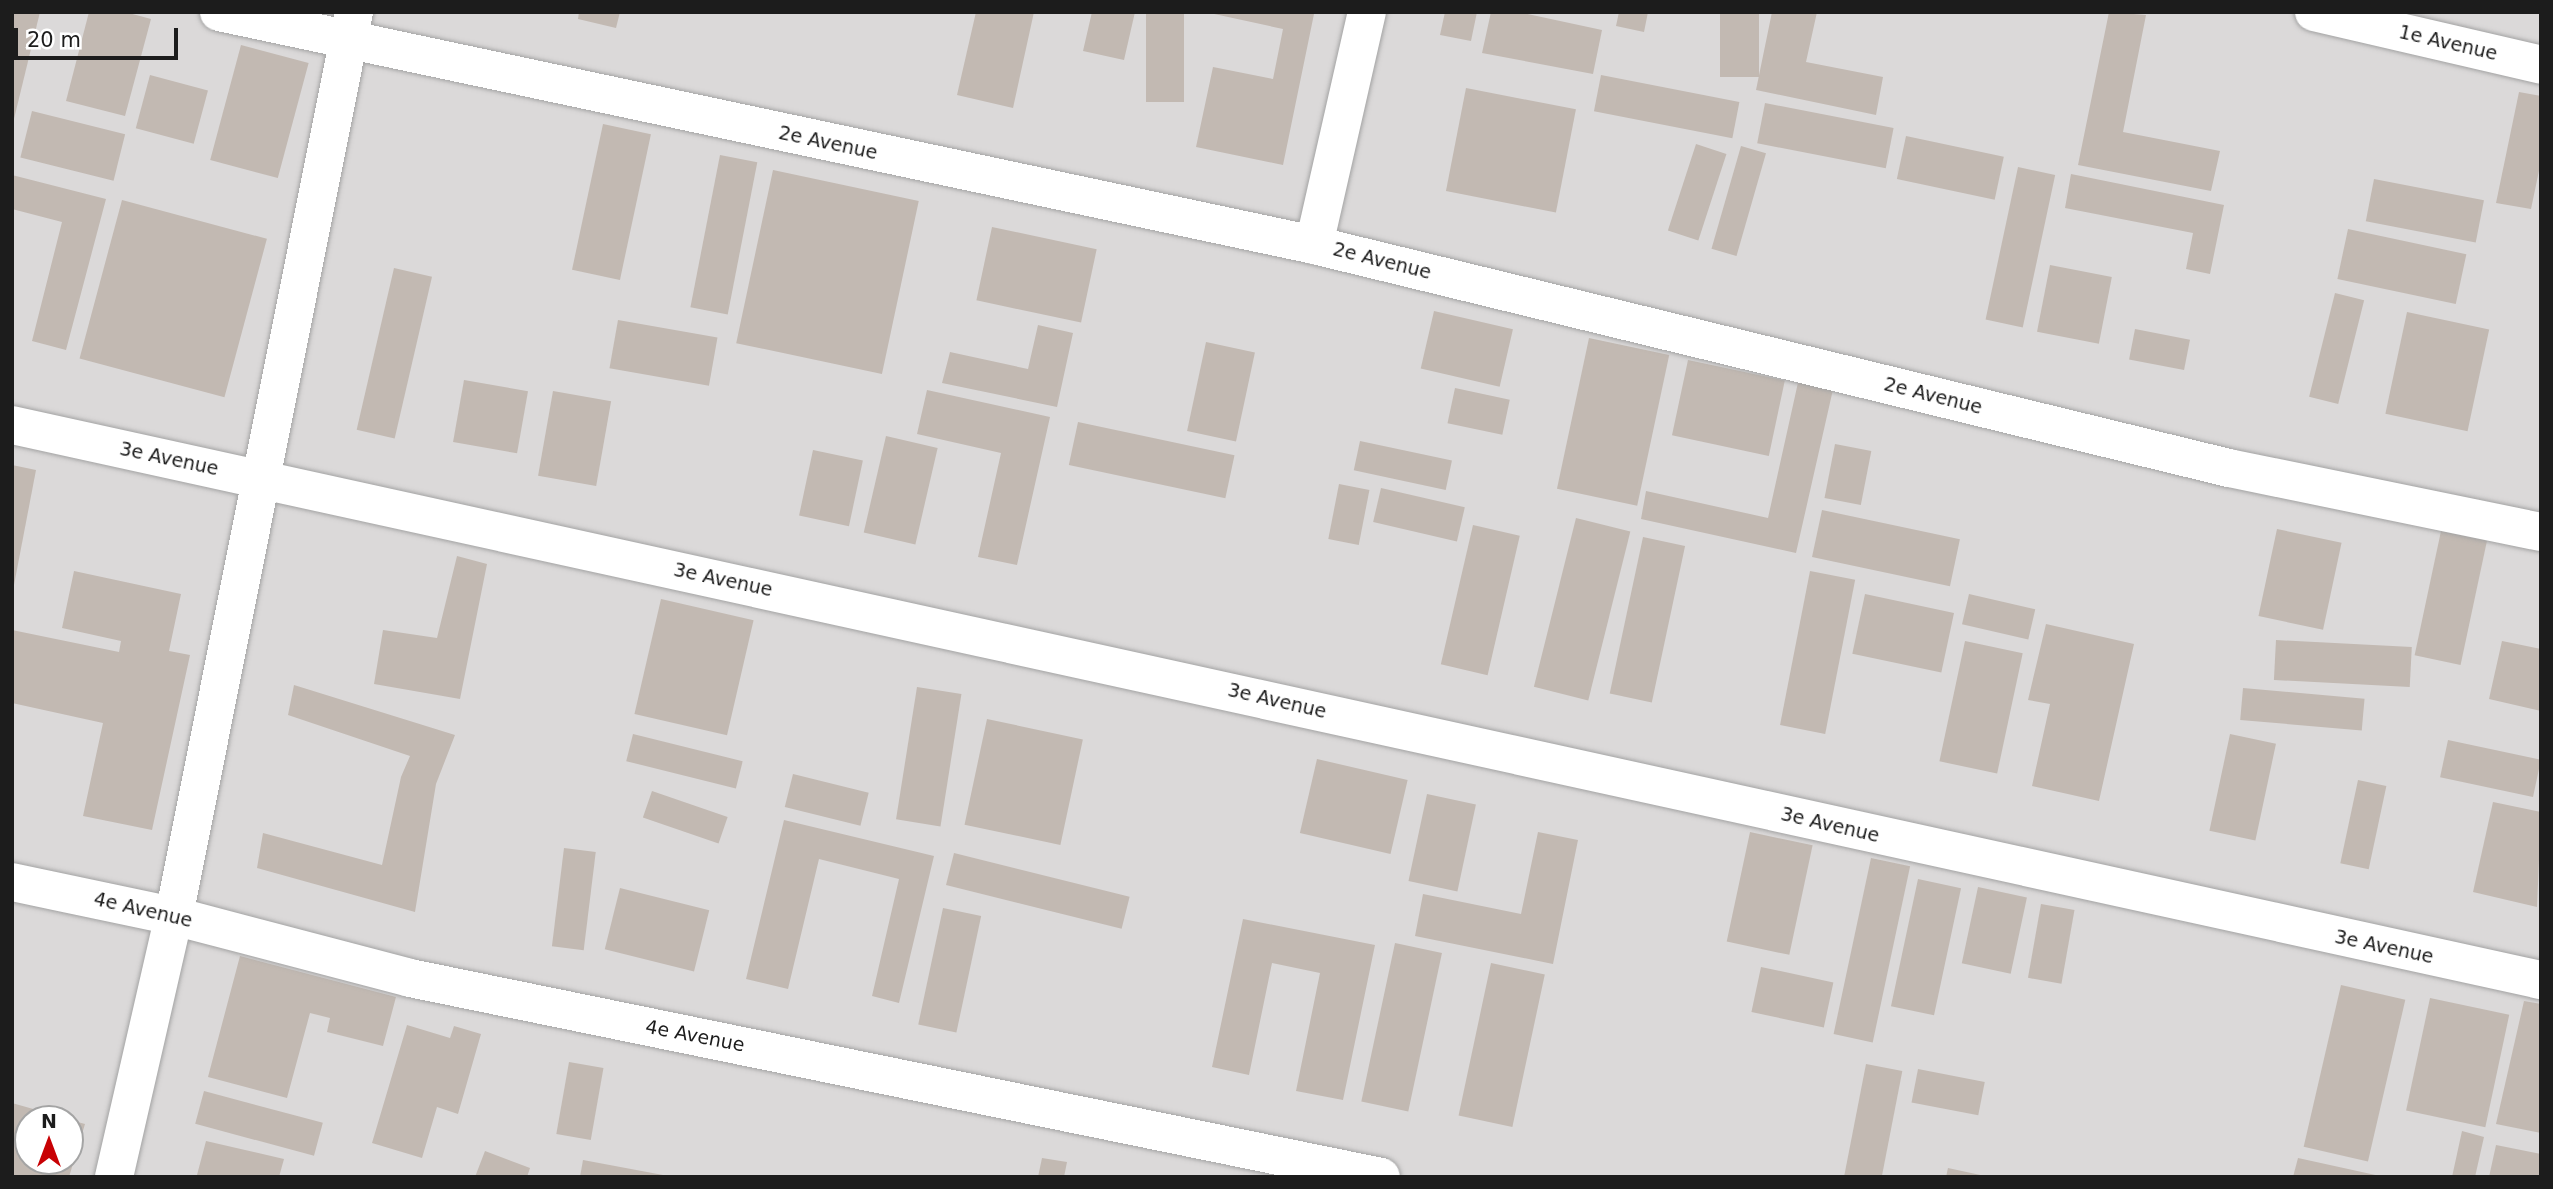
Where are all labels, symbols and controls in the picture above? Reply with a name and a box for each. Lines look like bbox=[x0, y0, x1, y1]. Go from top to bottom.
scale bar bbox=[18, 14, 182, 58]
street label: 1e Avenue bbox=[2397, 21, 2499, 65]
text: 20 m bbox=[27, 28, 81, 52]
street label: 2e Avenue bbox=[777, 121, 879, 165]
street label: 2e Avenue bbox=[1331, 238, 1433, 284]
street label: 2e Avenue bbox=[1882, 373, 1984, 419]
street label: 3e Avenue bbox=[118, 437, 220, 481]
street label: 3e Avenue bbox=[672, 558, 774, 602]
street label: 3e Avenue bbox=[1226, 679, 1328, 723]
street label: 3e Avenue bbox=[1779, 803, 1881, 847]
street label: 4e Avenue bbox=[92, 888, 194, 932]
street label: 3e Avenue bbox=[2333, 925, 2435, 969]
street label: 4e Avenue bbox=[644, 1015, 746, 1057]
north arrow bbox=[14, 1105, 84, 1175]
text: N bbox=[41, 1110, 57, 1132]

